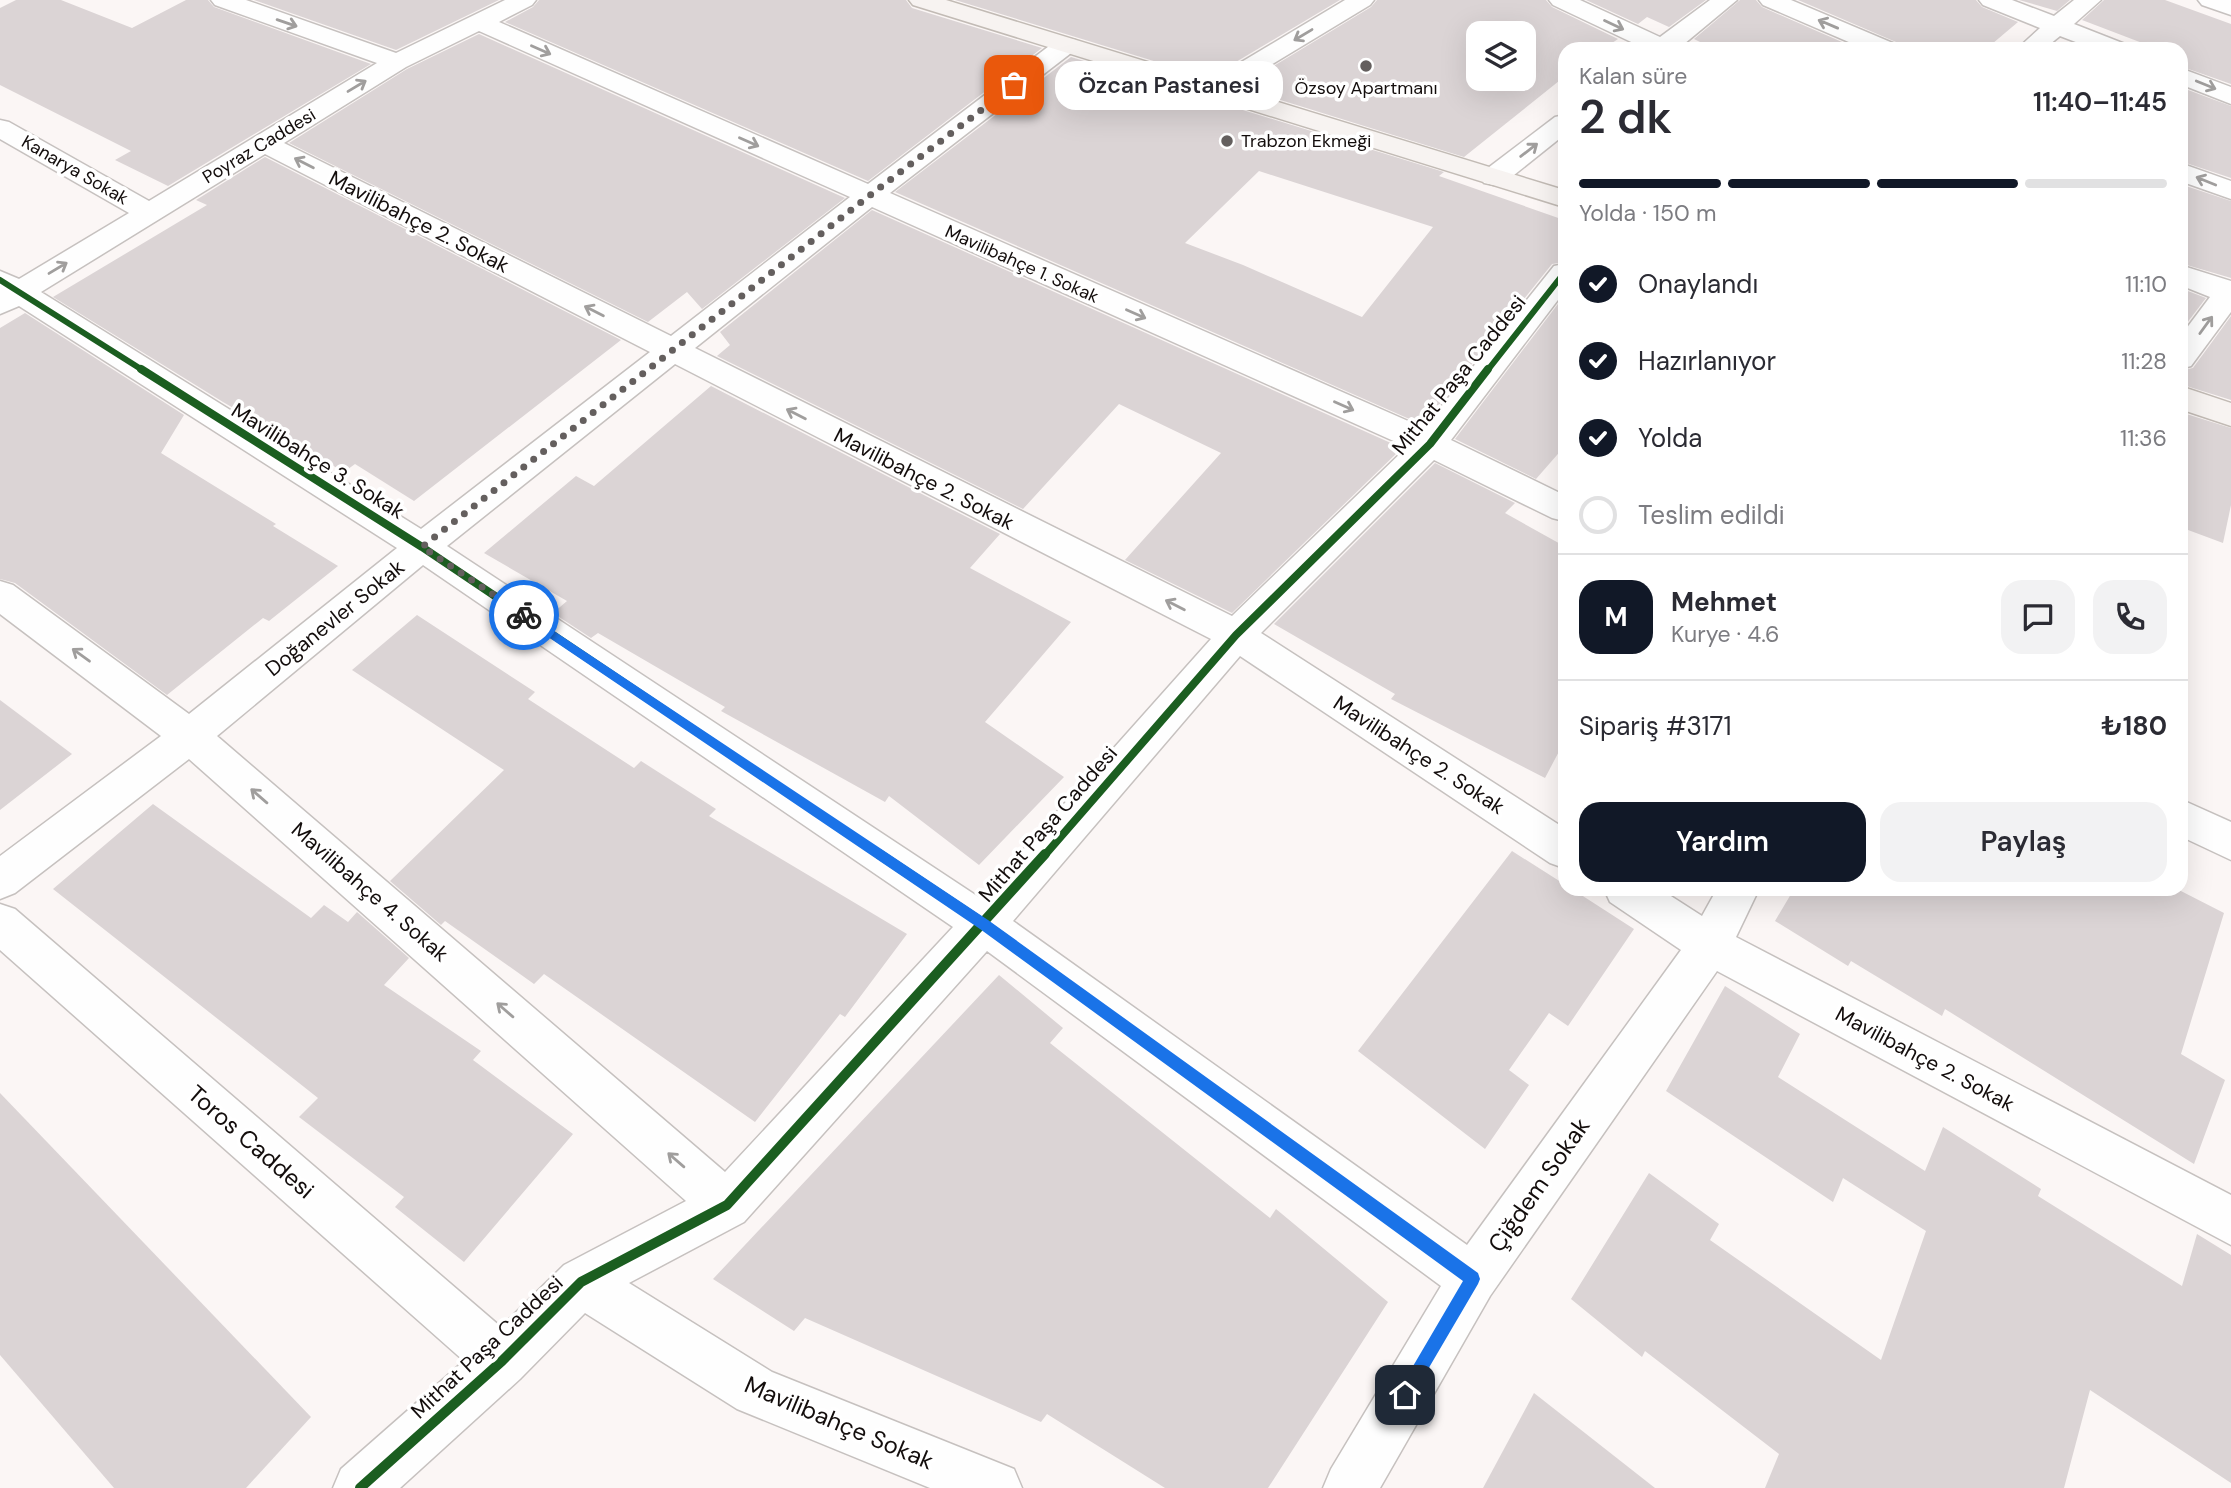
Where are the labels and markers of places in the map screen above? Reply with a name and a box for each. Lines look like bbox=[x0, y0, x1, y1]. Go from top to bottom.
pin bbox=[984, 55, 1044, 115]
marker: Özsoy Apartmanı bbox=[1358, 58, 1374, 74]
callout: Özcan Pastanesi bbox=[1056, 60, 1284, 110]
place label: Özsoy Apartmanı bbox=[1295, 76, 1437, 100]
place label: Trabzon Ekmeği bbox=[1241, 129, 1371, 153]
marker: Trabzon Ekmeği bbox=[1219, 133, 1235, 149]
pin bbox=[1375, 1365, 1435, 1425]

